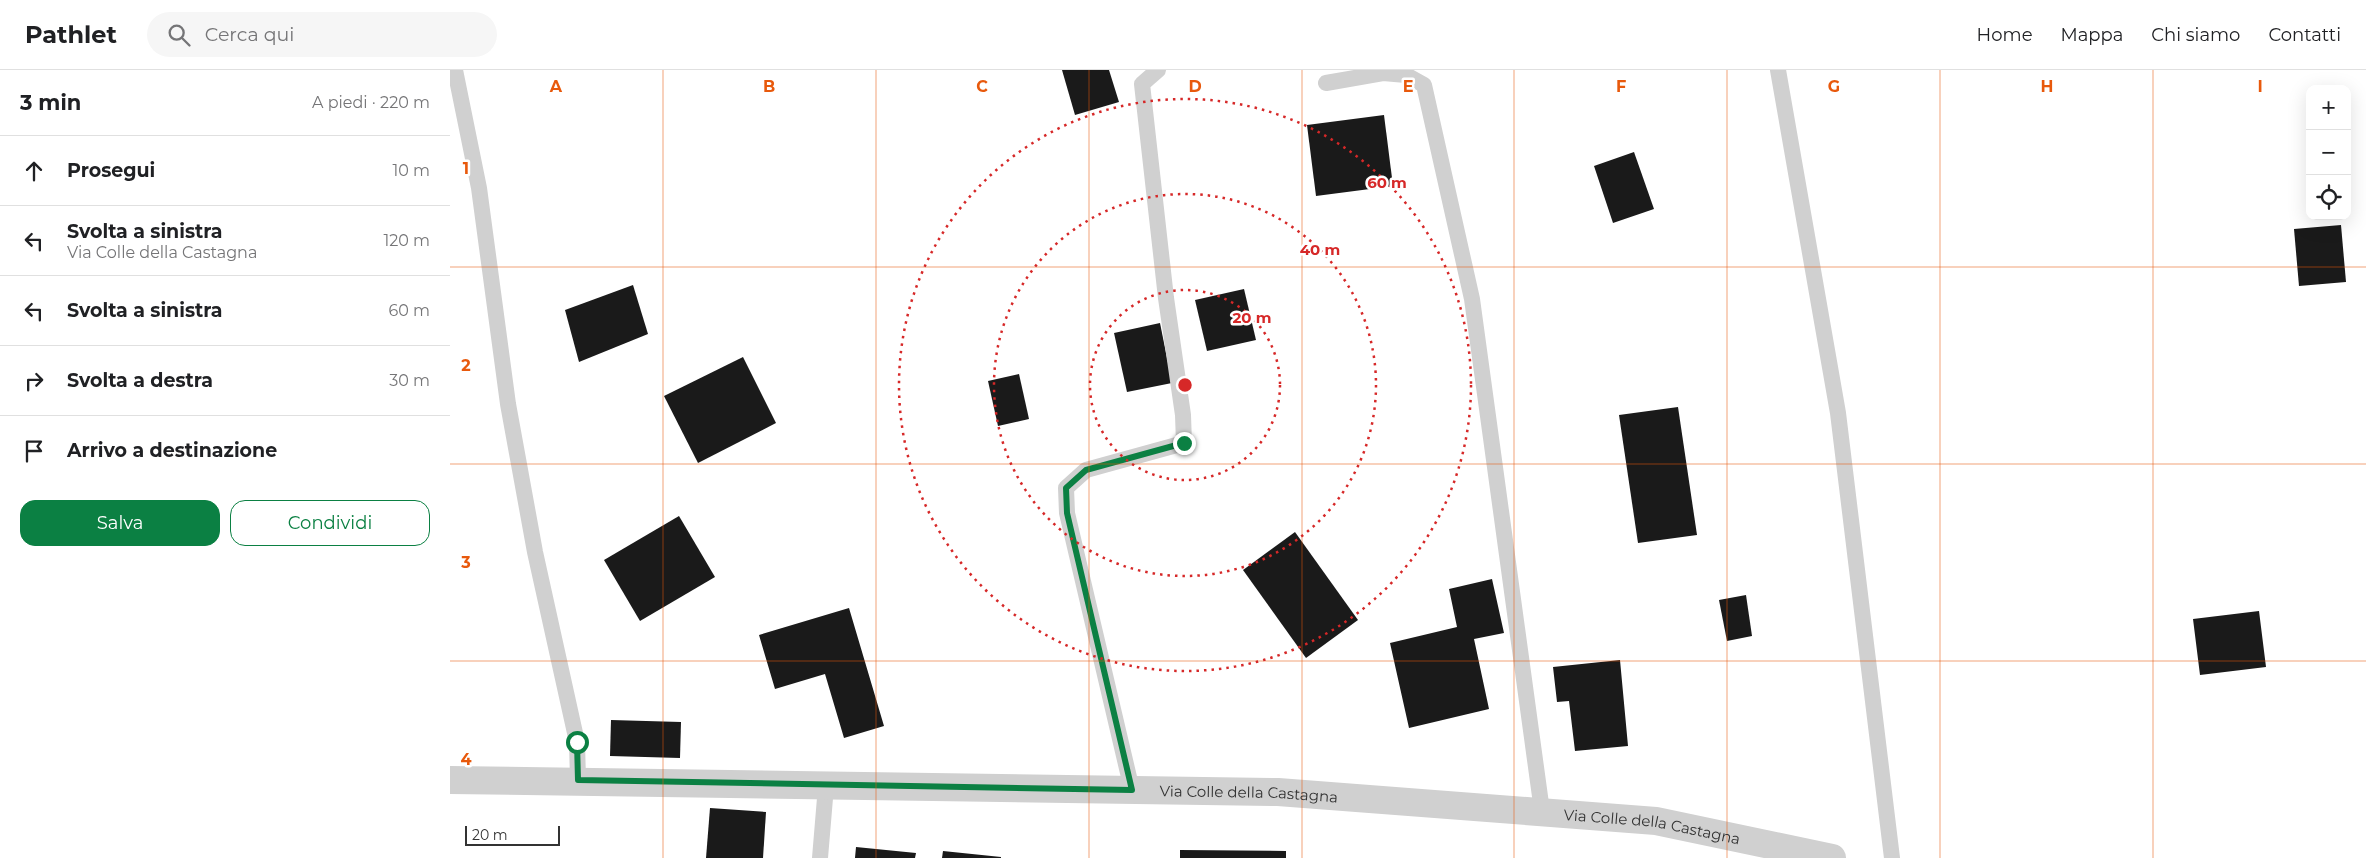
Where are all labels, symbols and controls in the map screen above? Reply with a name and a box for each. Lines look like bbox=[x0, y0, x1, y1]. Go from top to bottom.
search box bbox=[147, 12, 497, 57]
text: Pathlet bbox=[25, 20, 117, 49]
icon: search bbox=[165, 21, 193, 49]
text: Cerca qui bbox=[205, 23, 294, 46]
text: Home bbox=[1977, 24, 2033, 46]
text: Mappa bbox=[2061, 24, 2123, 46]
text: Chi siamo bbox=[2151, 24, 2240, 46]
text: Contatti bbox=[2268, 24, 2341, 46]
text: A bbox=[549, 77, 563, 96]
text: B bbox=[763, 77, 775, 96]
text: C bbox=[976, 77, 988, 96]
text: D bbox=[1188, 77, 1202, 96]
text: E bbox=[1403, 77, 1413, 96]
text: F bbox=[1616, 77, 1626, 96]
text: G bbox=[1828, 77, 1840, 96]
text: H bbox=[2041, 77, 2053, 96]
text: I bbox=[2257, 77, 2263, 96]
map controls bbox=[2306, 85, 2351, 220]
button: + bbox=[2306, 85, 2351, 130]
text: 3 min bbox=[20, 90, 81, 115]
text: A piedi · 220 m bbox=[312, 93, 430, 112]
button: − bbox=[2306, 130, 2351, 175]
icon: ahead bbox=[20, 157, 48, 185]
text: Prosegui bbox=[67, 159, 155, 182]
text: 1 bbox=[463, 159, 469, 178]
text: 10 m bbox=[392, 161, 430, 180]
text: 60 m bbox=[1367, 173, 1407, 192]
button: locate bbox=[2306, 175, 2351, 220]
text: Svolta a sinistra bbox=[67, 220, 222, 243]
icon: left bbox=[20, 227, 48, 255]
text: 120 m bbox=[383, 231, 430, 250]
text: 40 m bbox=[1300, 240, 1340, 259]
text: Via Colle della Castagna bbox=[67, 243, 257, 262]
icon: left bbox=[20, 297, 48, 325]
text: Svolta a sinistra bbox=[67, 299, 222, 322]
text: 60 m bbox=[388, 301, 430, 320]
text: 20 m bbox=[1232, 308, 1272, 327]
text: 2 bbox=[461, 356, 471, 375]
icon: right bbox=[20, 367, 48, 395]
text: Svolta a destra bbox=[67, 369, 213, 392]
text: 30 m bbox=[389, 371, 430, 390]
centre of rings bbox=[1176, 376, 1194, 394]
route end bbox=[1173, 432, 1196, 455]
icon: arrive bbox=[20, 437, 48, 465]
text: Arrivo a destinazione bbox=[67, 439, 277, 462]
button: Salva bbox=[20, 500, 220, 546]
button: Condividi bbox=[230, 500, 430, 546]
text: 3 bbox=[460, 553, 471, 572]
route start bbox=[566, 731, 589, 754]
text: 4 bbox=[460, 750, 472, 769]
street label: Via Colle della Castagna bbox=[1159, 781, 1339, 806]
street label: Via Colle della Castagna bbox=[1563, 804, 1742, 848]
scale bar bbox=[465, 823, 560, 846]
text: 20 m bbox=[472, 826, 508, 844]

